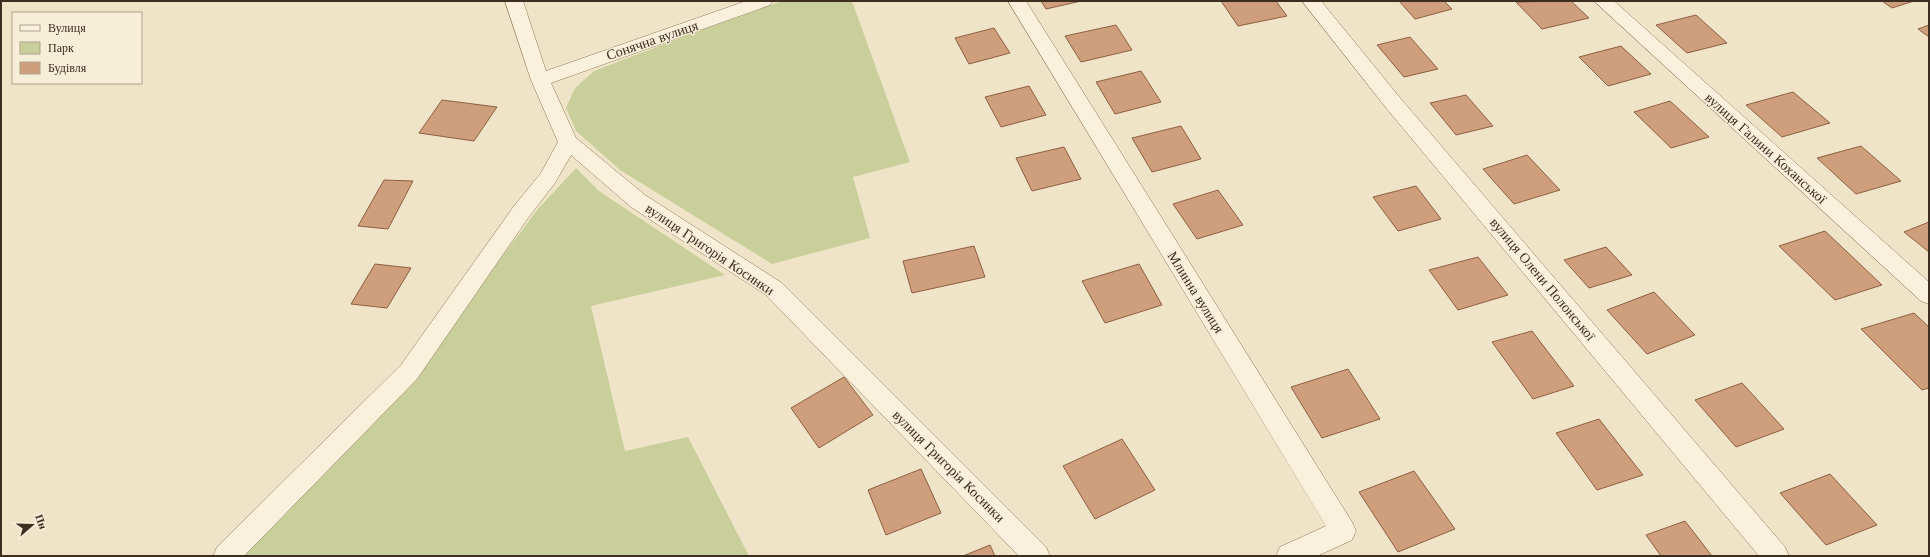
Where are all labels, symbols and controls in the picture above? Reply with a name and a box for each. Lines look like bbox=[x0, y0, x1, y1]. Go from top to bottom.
legend bbox=[12, 12, 142, 84]
street label: Сонячна вулиця bbox=[604, 16, 701, 64]
text: Вулиця bbox=[48, 20, 86, 35]
text: Парк bbox=[48, 40, 74, 55]
text: Будівля bbox=[48, 60, 87, 75]
street label: вулиця Галини Коханської bbox=[1701, 88, 1831, 208]
street label: вулиця Григорія Косинки bbox=[642, 199, 778, 299]
street label: вулиця Олени Полонської bbox=[1486, 214, 1600, 344]
street label: Млинна вулиця bbox=[1164, 248, 1229, 337]
street label: вулиця Григорія Косинки bbox=[889, 406, 1009, 526]
north arrow bbox=[12, 505, 52, 545]
text: Пн bbox=[32, 512, 51, 532]

